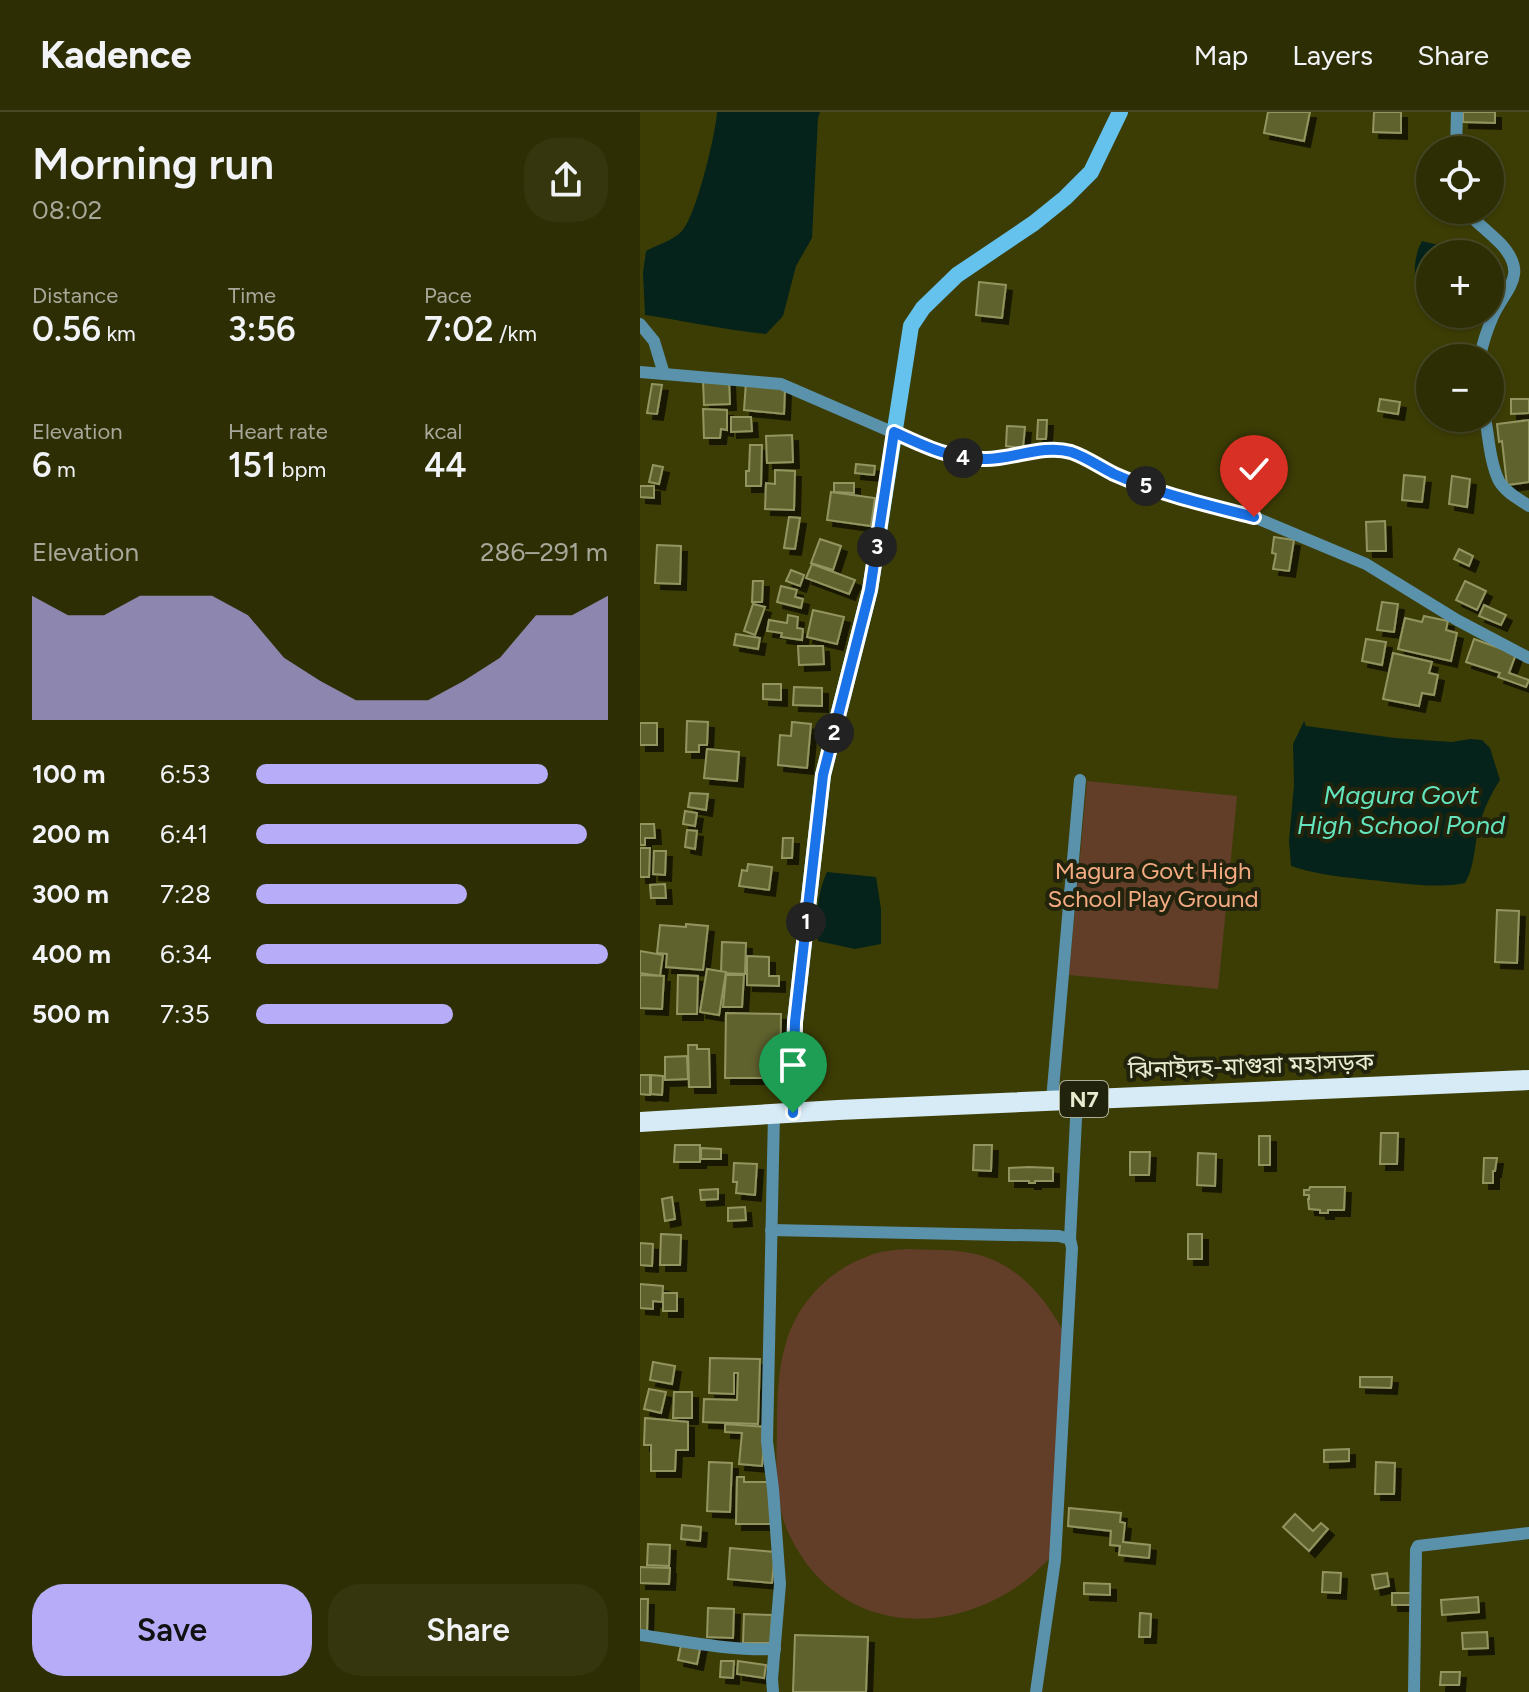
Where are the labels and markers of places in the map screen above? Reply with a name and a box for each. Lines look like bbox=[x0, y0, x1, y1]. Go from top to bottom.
pin bbox=[1220, 435, 1288, 517]
pin: 4 bbox=[943, 438, 983, 478]
pin: 5 bbox=[1126, 466, 1166, 506]
pin: 3 bbox=[857, 527, 897, 567]
pin: 2 bbox=[814, 713, 854, 753]
pin: 1 bbox=[786, 902, 826, 942]
pin bbox=[759, 1031, 827, 1113]

